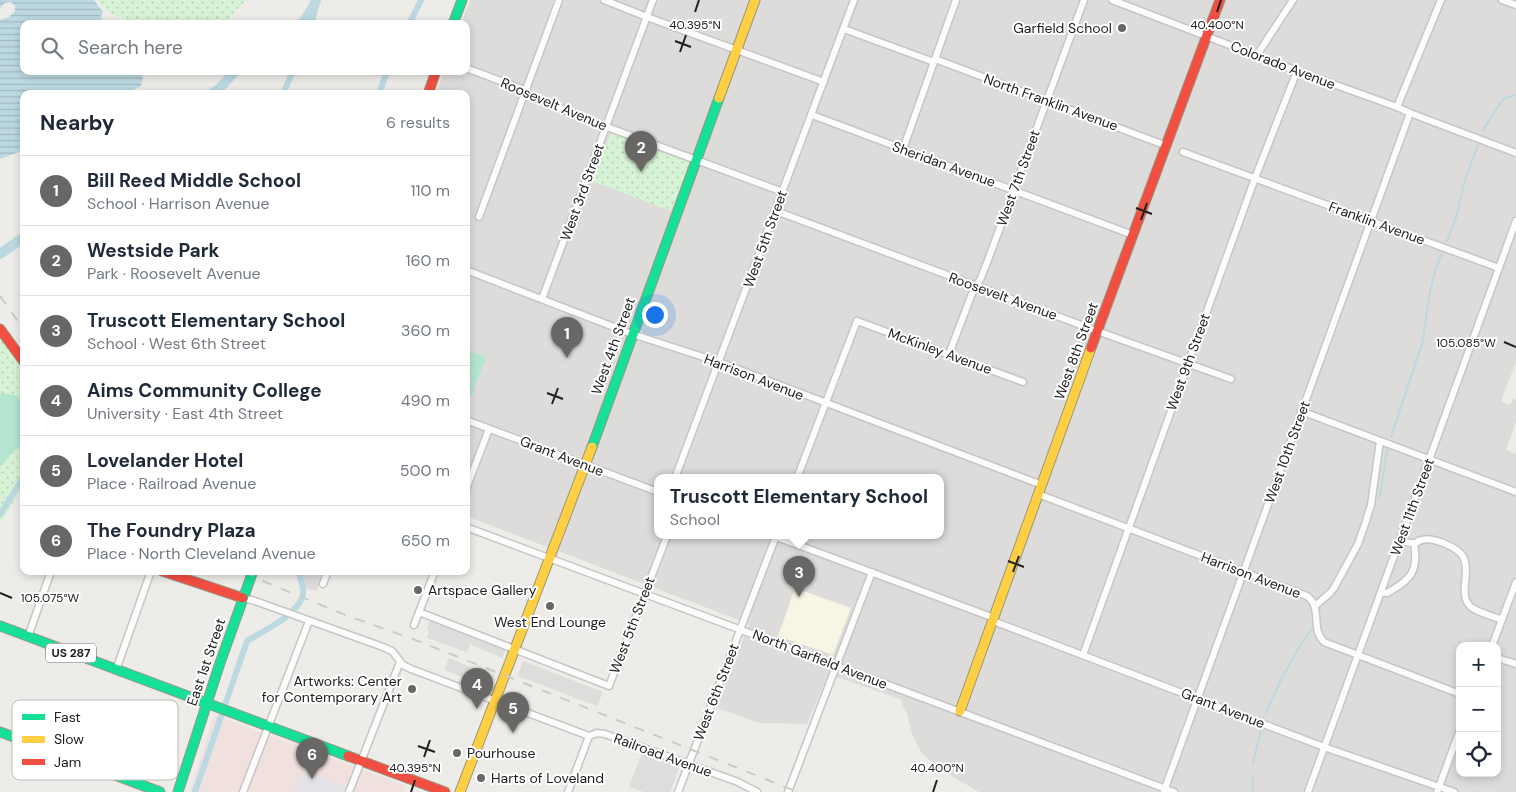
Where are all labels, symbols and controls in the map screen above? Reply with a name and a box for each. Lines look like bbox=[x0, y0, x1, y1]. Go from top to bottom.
text: 40.395°N bbox=[669, 17, 721, 33]
text: 40.400°N bbox=[1190, 17, 1244, 33]
place label: Garfield School bbox=[1013, 19, 1112, 37]
search box bbox=[20, 20, 470, 75]
marker: Garfield School bbox=[1116, 22, 1128, 34]
icon: search bbox=[38, 34, 66, 62]
text: Search here bbox=[78, 35, 183, 60]
street label: Colorado Avenue bbox=[1228, 37, 1338, 93]
street label: North Franklin Avenue bbox=[981, 69, 1121, 135]
street label: Roosevelt Avenue bbox=[498, 73, 610, 135]
text: Nearby bbox=[40, 109, 114, 137]
text: 6 results bbox=[386, 112, 450, 133]
street label: West 7th Street bbox=[992, 127, 1044, 229]
pin: 2 bbox=[625, 131, 657, 172]
street label: Sheridan Avenue bbox=[890, 137, 998, 191]
street label: West 3rd Street bbox=[556, 141, 608, 243]
text: Bill Reed Middle School bbox=[87, 168, 301, 193]
text: 1 bbox=[53, 180, 59, 201]
text: 110 m bbox=[411, 180, 450, 201]
street label: West 5th Street bbox=[739, 188, 791, 290]
text: School · Harrison Avenue bbox=[87, 193, 269, 214]
street label: Franklin Avenue bbox=[1326, 197, 1428, 249]
text: Westside Park bbox=[87, 238, 219, 263]
text: 2 bbox=[51, 250, 61, 271]
text: 160 m bbox=[406, 250, 450, 271]
text: Park · Roosevelt Avenue bbox=[87, 263, 261, 284]
street label: Roosevelt Avenue bbox=[946, 268, 1060, 324]
street label: West 4th Street bbox=[587, 295, 639, 397]
street label: West 8th Street bbox=[1050, 300, 1102, 402]
your location bbox=[642, 302, 668, 328]
text: Truscott Elementary School bbox=[87, 308, 345, 333]
street label: West 9th Street bbox=[1162, 311, 1214, 413]
pin: 1 bbox=[551, 317, 583, 358]
text: 3 bbox=[51, 320, 61, 341]
text: 360 m bbox=[401, 320, 450, 341]
street label: McKinley Avenue bbox=[886, 324, 994, 378]
text: School · West 6th Street bbox=[87, 333, 266, 354]
text: 105.085°W bbox=[1436, 335, 1496, 351]
street label: Harrison Avenue bbox=[702, 350, 807, 404]
text: Aims Community College bbox=[87, 378, 322, 403]
text: 4 bbox=[51, 390, 61, 411]
text: 490 m bbox=[401, 390, 450, 411]
street label: West 10th Street bbox=[1260, 398, 1314, 506]
text: University · East 4th Street bbox=[87, 403, 283, 424]
street label: Grant Avenue bbox=[518, 432, 606, 480]
text: Lovelander Hotel bbox=[87, 448, 243, 473]
street label: West 11th Street bbox=[1386, 456, 1438, 558]
text: 5 bbox=[51, 460, 61, 481]
text: 500 m bbox=[400, 460, 450, 481]
text: Place · Railroad Avenue bbox=[87, 473, 256, 494]
popup bbox=[654, 474, 944, 539]
text: Truscott Elementary School bbox=[670, 484, 928, 509]
text: School bbox=[670, 509, 720, 530]
text: The Foundry Plaza bbox=[87, 518, 256, 543]
text: 6 bbox=[51, 530, 61, 551]
text: 650 m bbox=[401, 530, 450, 551]
text: Place · North Cleveland Avenue bbox=[87, 543, 316, 564]
street label: Harrison Avenue bbox=[1199, 548, 1304, 602]
pin: 3 bbox=[783, 556, 815, 597]
street label: West 5th Street bbox=[605, 574, 659, 676]
place label: Artspace Gallery bbox=[428, 581, 537, 599]
marker: Artspace Gallery bbox=[412, 584, 424, 596]
text: 105.075°W bbox=[21, 590, 80, 606]
marker: West End Lounge bbox=[544, 600, 556, 612]
place label: West End Lounge bbox=[494, 613, 606, 631]
street label: East 1st Street bbox=[183, 616, 229, 708]
street label: North Garfield Avenue bbox=[750, 625, 890, 693]
street label: West 6th Street bbox=[689, 641, 743, 743]
map controls bbox=[1456, 642, 1501, 777]
button: + bbox=[1456, 642, 1501, 687]
road number: US 287 bbox=[46, 644, 96, 662]
pin: 4 bbox=[461, 668, 493, 709]
place label: Artworks: Center for Contemporary Art bbox=[262, 672, 402, 706]
marker: Artworks: Center for Contemporary Art bbox=[406, 683, 418, 695]
street label: Grant Avenue bbox=[1179, 684, 1267, 732]
button: − bbox=[1456, 687, 1501, 732]
pin: 5 bbox=[497, 692, 529, 733]
legend bbox=[12, 700, 178, 780]
text: Fast bbox=[54, 708, 81, 726]
street label: Railroad Avenue bbox=[611, 729, 715, 781]
text: Slow bbox=[54, 730, 84, 748]
button: locate bbox=[1456, 732, 1501, 777]
pin: 6 bbox=[296, 738, 328, 779]
place label: Pourhouse bbox=[467, 744, 536, 762]
marker: Pourhouse bbox=[451, 747, 463, 759]
text: Jam bbox=[54, 753, 81, 771]
text: 40.395°N bbox=[389, 760, 441, 776]
text: 40.400°N bbox=[910, 760, 964, 776]
place label: Harts of Loveland bbox=[491, 769, 604, 787]
marker: Harts of Loveland bbox=[475, 772, 487, 784]

